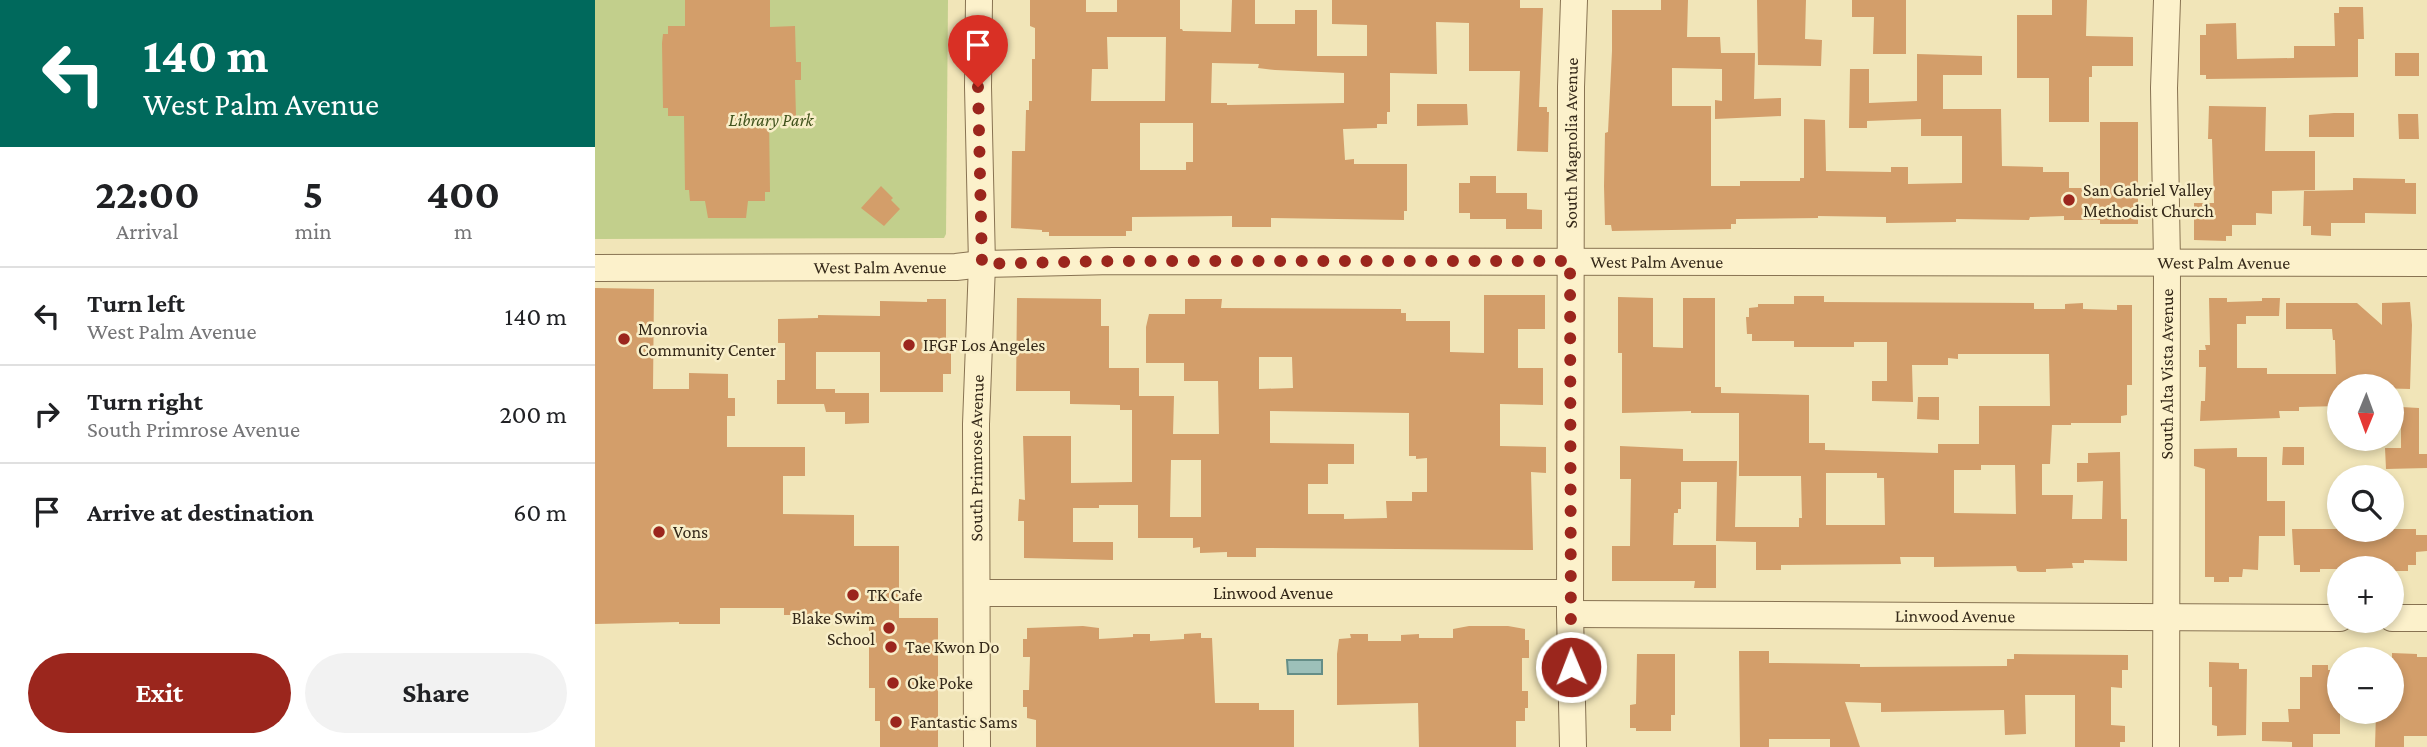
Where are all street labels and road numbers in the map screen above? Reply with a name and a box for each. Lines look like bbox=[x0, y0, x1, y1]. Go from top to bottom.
street label: South Magnolia Avenue bbox=[1561, 57, 1582, 228]
street label: West Palm Avenue bbox=[1590, 252, 1723, 272]
street label: West Palm Avenue bbox=[2157, 253, 2290, 273]
street label: West Palm Avenue bbox=[814, 257, 947, 277]
street label: South Alta Vista Avenue bbox=[2157, 288, 2177, 459]
street label: South Primrose Avenue bbox=[966, 374, 988, 542]
street label: Linwood Avenue bbox=[1213, 583, 1333, 603]
street label: Linwood Avenue bbox=[1895, 606, 2015, 626]

